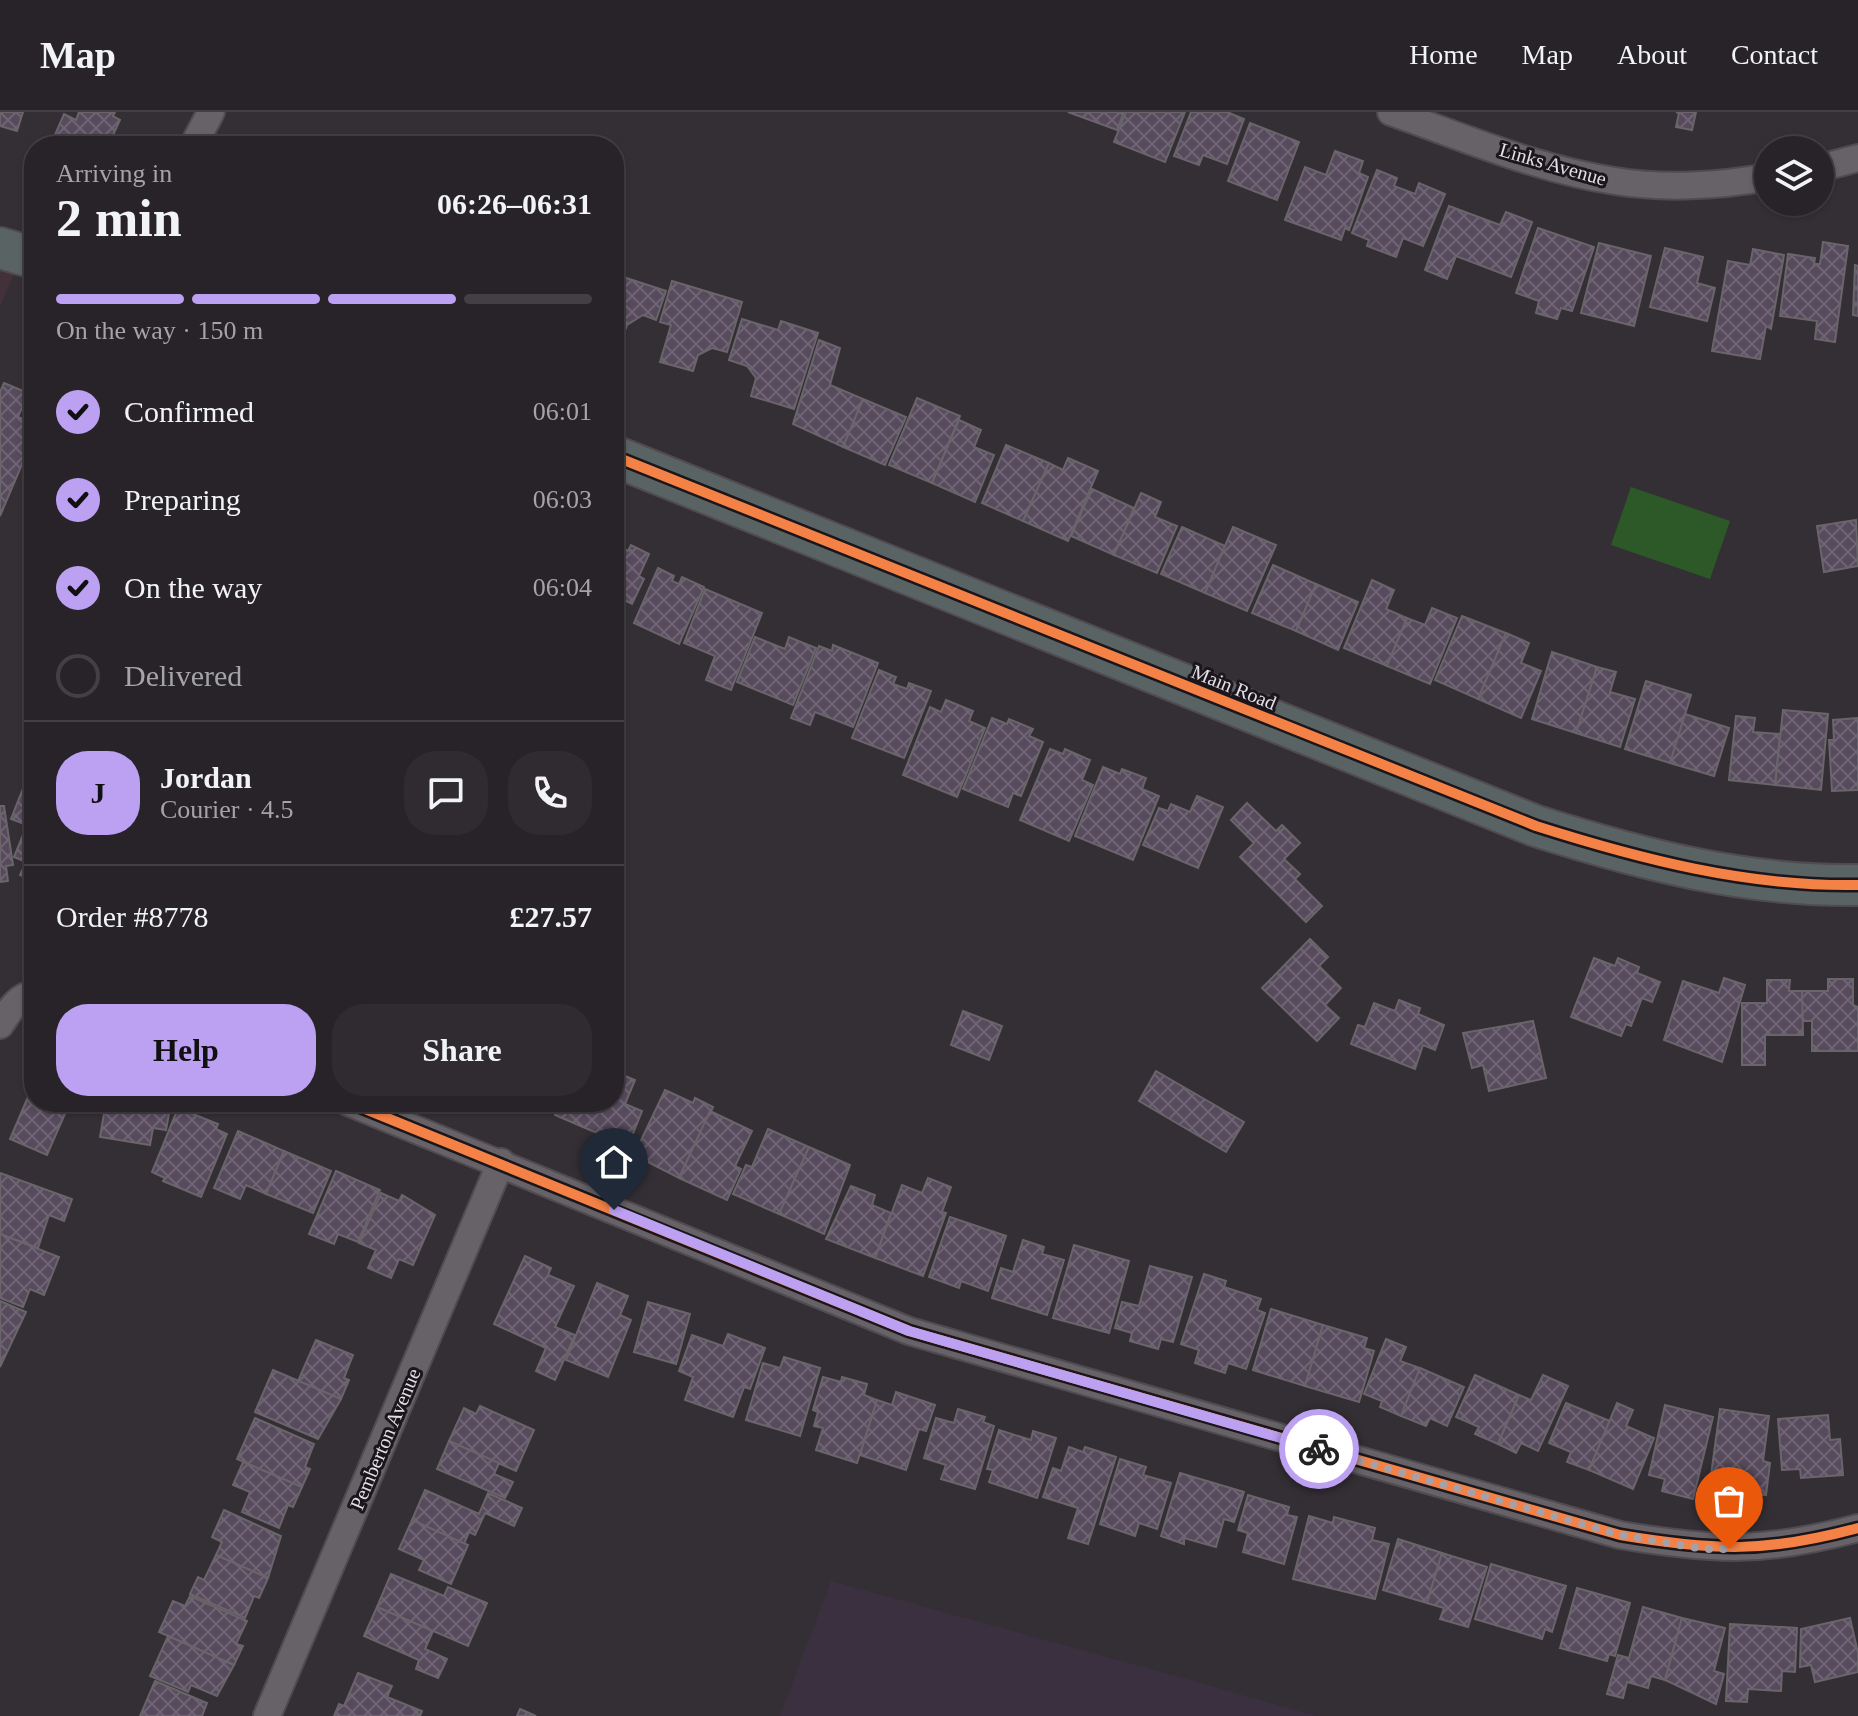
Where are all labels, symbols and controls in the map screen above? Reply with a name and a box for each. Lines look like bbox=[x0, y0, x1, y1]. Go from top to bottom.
text: Map bbox=[40, 34, 116, 76]
text: Home bbox=[1409, 39, 1478, 70]
text: Map bbox=[1522, 39, 1573, 70]
text: About bbox=[1617, 39, 1687, 70]
text: Contact bbox=[1731, 39, 1818, 70]
map controls bbox=[1754, 136, 1834, 216]
button: layers bbox=[1754, 136, 1834, 216]
street label: Links Avenue bbox=[1497, 138, 1609, 190]
text: Arriving in bbox=[56, 159, 172, 188]
text: 06:26–06:31 bbox=[437, 187, 592, 220]
text: 2 min bbox=[56, 190, 182, 247]
text: On the way · 150 m bbox=[56, 316, 263, 345]
icon: check bbox=[56, 390, 100, 434]
text: Confirmed bbox=[124, 395, 254, 428]
text: 06:01 bbox=[533, 397, 592, 426]
icon: check bbox=[56, 478, 100, 522]
text: Preparing bbox=[124, 483, 241, 516]
text: 06:03 bbox=[533, 485, 592, 514]
icon: check bbox=[56, 566, 100, 610]
text: On the way bbox=[124, 571, 262, 604]
text: 06:04 bbox=[533, 573, 592, 602]
text: Delivered bbox=[124, 659, 242, 692]
street label: Main Road bbox=[1188, 660, 1280, 714]
button: chat bbox=[404, 751, 488, 835]
button: phone bbox=[508, 751, 592, 835]
text: Jordan bbox=[160, 761, 252, 794]
text: J bbox=[91, 776, 106, 809]
text: Courier · 4.5 bbox=[160, 795, 294, 824]
text: Order #8778 bbox=[56, 900, 208, 933]
text: £27.57 bbox=[510, 900, 592, 933]
button: Help bbox=[56, 1004, 316, 1096]
button: Share bbox=[332, 1004, 592, 1096]
pin bbox=[580, 1128, 648, 1210]
icon: home bbox=[592, 1140, 636, 1184]
street label: Pemberton Avenue bbox=[345, 1365, 425, 1513]
courier bbox=[1279, 1409, 1359, 1489]
icon: bike bbox=[1297, 1427, 1341, 1471]
pin bbox=[1695, 1467, 1763, 1549]
icon: bag bbox=[1707, 1479, 1751, 1523]

